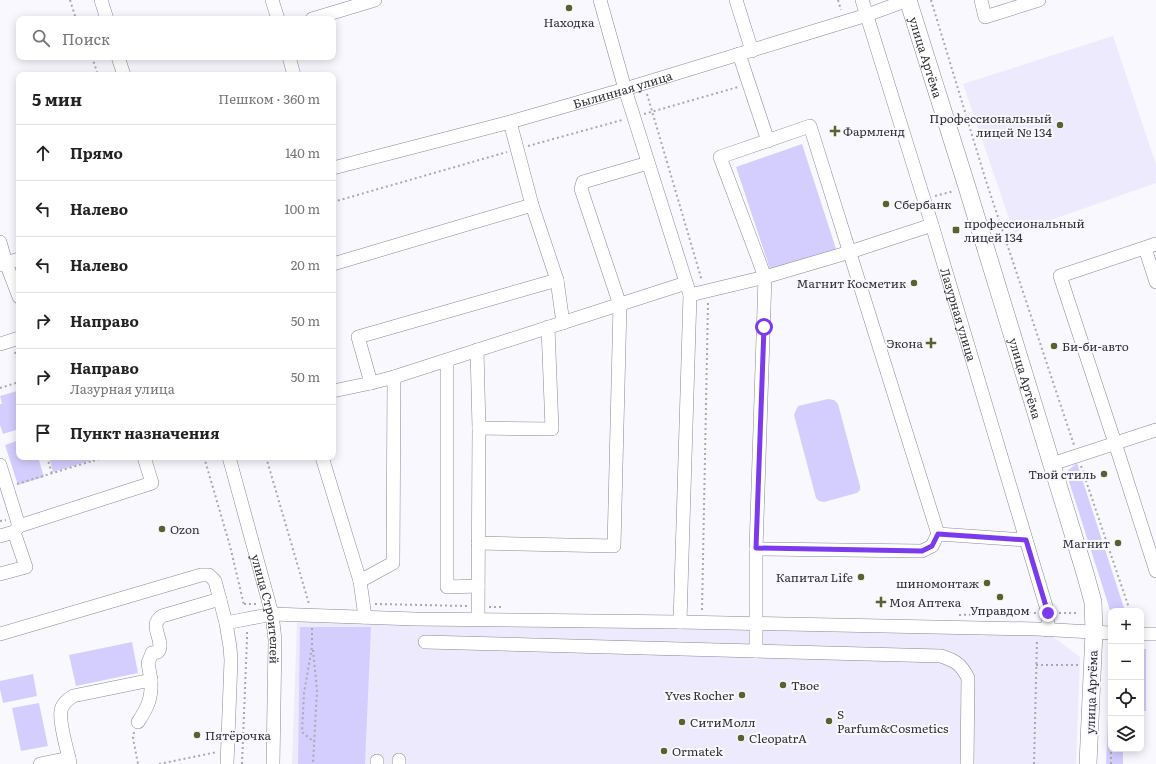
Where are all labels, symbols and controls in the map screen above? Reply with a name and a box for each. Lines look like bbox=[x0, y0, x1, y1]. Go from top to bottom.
marker: Находка bbox=[564, 3, 574, 13]
place label: Находка bbox=[544, 13, 595, 31]
street label: улица Артёма bbox=[905, 14, 947, 101]
search box bbox=[16, 16, 336, 60]
icon: search bbox=[30, 27, 52, 49]
text: Поиск bbox=[62, 27, 110, 50]
street label: Былинная улица bbox=[571, 66, 675, 113]
text: 5 мин bbox=[32, 86, 82, 111]
text: Пешком · 360 m bbox=[218, 89, 320, 108]
place label: Профессиональный лицей № 134 bbox=[929, 109, 1052, 141]
marker: Профессиональный лицей № 134 bbox=[1055, 120, 1065, 130]
place label: Фармленд bbox=[843, 122, 905, 140]
marker: Фармленд bbox=[830, 126, 840, 136]
text: Прямо bbox=[70, 141, 123, 164]
icon: ahead bbox=[32, 142, 54, 164]
text: 140 m bbox=[285, 143, 320, 162]
place label: Сбербанк bbox=[894, 195, 951, 213]
text: Налево bbox=[70, 197, 128, 220]
icon: left bbox=[32, 198, 54, 220]
text: 100 m bbox=[284, 199, 320, 218]
marker: Сбербанк bbox=[881, 199, 891, 209]
place label: профессиональный лицей 134 bbox=[964, 214, 1085, 246]
marker: профессиональный лицей 134 bbox=[951, 225, 961, 235]
text: Налево bbox=[70, 253, 128, 276]
icon: left bbox=[32, 254, 54, 276]
text: 20 m bbox=[291, 255, 320, 274]
street label: Лазурная улица bbox=[936, 266, 981, 364]
place label: Магнит Косметик bbox=[797, 274, 906, 292]
marker: Магнит Косметик bbox=[909, 278, 919, 288]
text: Направо bbox=[70, 309, 139, 332]
icon: right bbox=[32, 310, 54, 332]
text: 50 m bbox=[291, 311, 320, 330]
route start bbox=[755, 318, 773, 336]
place label: Экона bbox=[886, 334, 924, 352]
street label: улица Артёма bbox=[1005, 335, 1047, 422]
place label: Би-би-авто bbox=[1062, 337, 1129, 355]
marker: Экона bbox=[926, 338, 936, 348]
marker: Би-би-авто bbox=[1049, 341, 1059, 351]
text: Направо bbox=[70, 356, 139, 379]
icon: right bbox=[32, 366, 54, 388]
text: 50 m bbox=[291, 367, 320, 386]
text: Лазурная улица bbox=[70, 379, 175, 398]
text: Пункт назначения bbox=[70, 421, 220, 444]
icon: arrive bbox=[32, 422, 54, 444]
place label: Твой стиль bbox=[1028, 465, 1096, 483]
marker: Твой стиль bbox=[1099, 469, 1109, 479]
place label: Ozon bbox=[170, 520, 200, 538]
marker: Ozon bbox=[157, 524, 167, 534]
place label: Магнит bbox=[1062, 534, 1110, 552]
marker: Магнит bbox=[1113, 538, 1123, 548]
street label: улица Строителей bbox=[247, 552, 284, 664]
place label: Капитал Life bbox=[776, 568, 853, 586]
marker: Капитал Life bbox=[856, 572, 866, 582]
place label: шиномонтаж bbox=[896, 574, 980, 592]
marker: шиномонтаж bbox=[982, 578, 992, 588]
marker: Управдом bbox=[995, 592, 1005, 602]
place label: Моя Аптека bbox=[889, 593, 962, 611]
marker: Моя Аптека bbox=[876, 597, 886, 607]
place label: Управдом bbox=[970, 601, 1030, 619]
route end bbox=[1039, 604, 1057, 622]
map controls bbox=[1108, 608, 1144, 752]
button: + bbox=[1108, 608, 1144, 644]
button: − bbox=[1108, 644, 1144, 680]
street label: улица Артёма bbox=[1081, 649, 1101, 734]
place label: Твое bbox=[791, 676, 819, 694]
marker: Твое bbox=[778, 680, 788, 690]
button: locate bbox=[1108, 680, 1144, 716]
place label: Yves Rocher bbox=[665, 686, 734, 704]
marker: Yves Rocher bbox=[737, 690, 747, 700]
place label: S Parfum&Cosmetics bbox=[837, 705, 949, 737]
place label: СитиМолл bbox=[690, 713, 756, 731]
marker: S Parfum&Cosmetics bbox=[824, 716, 834, 726]
button: layers bbox=[1108, 716, 1144, 752]
marker: СитиМолл bbox=[677, 717, 687, 727]
place label: Пятёрочка bbox=[205, 726, 272, 744]
place label: CleopatrA bbox=[749, 729, 807, 747]
marker: Пятёрочка bbox=[192, 730, 202, 740]
marker: CleopatrA bbox=[736, 733, 746, 743]
place label: Ormatek bbox=[672, 742, 723, 760]
marker: Ormatek bbox=[659, 746, 669, 756]

